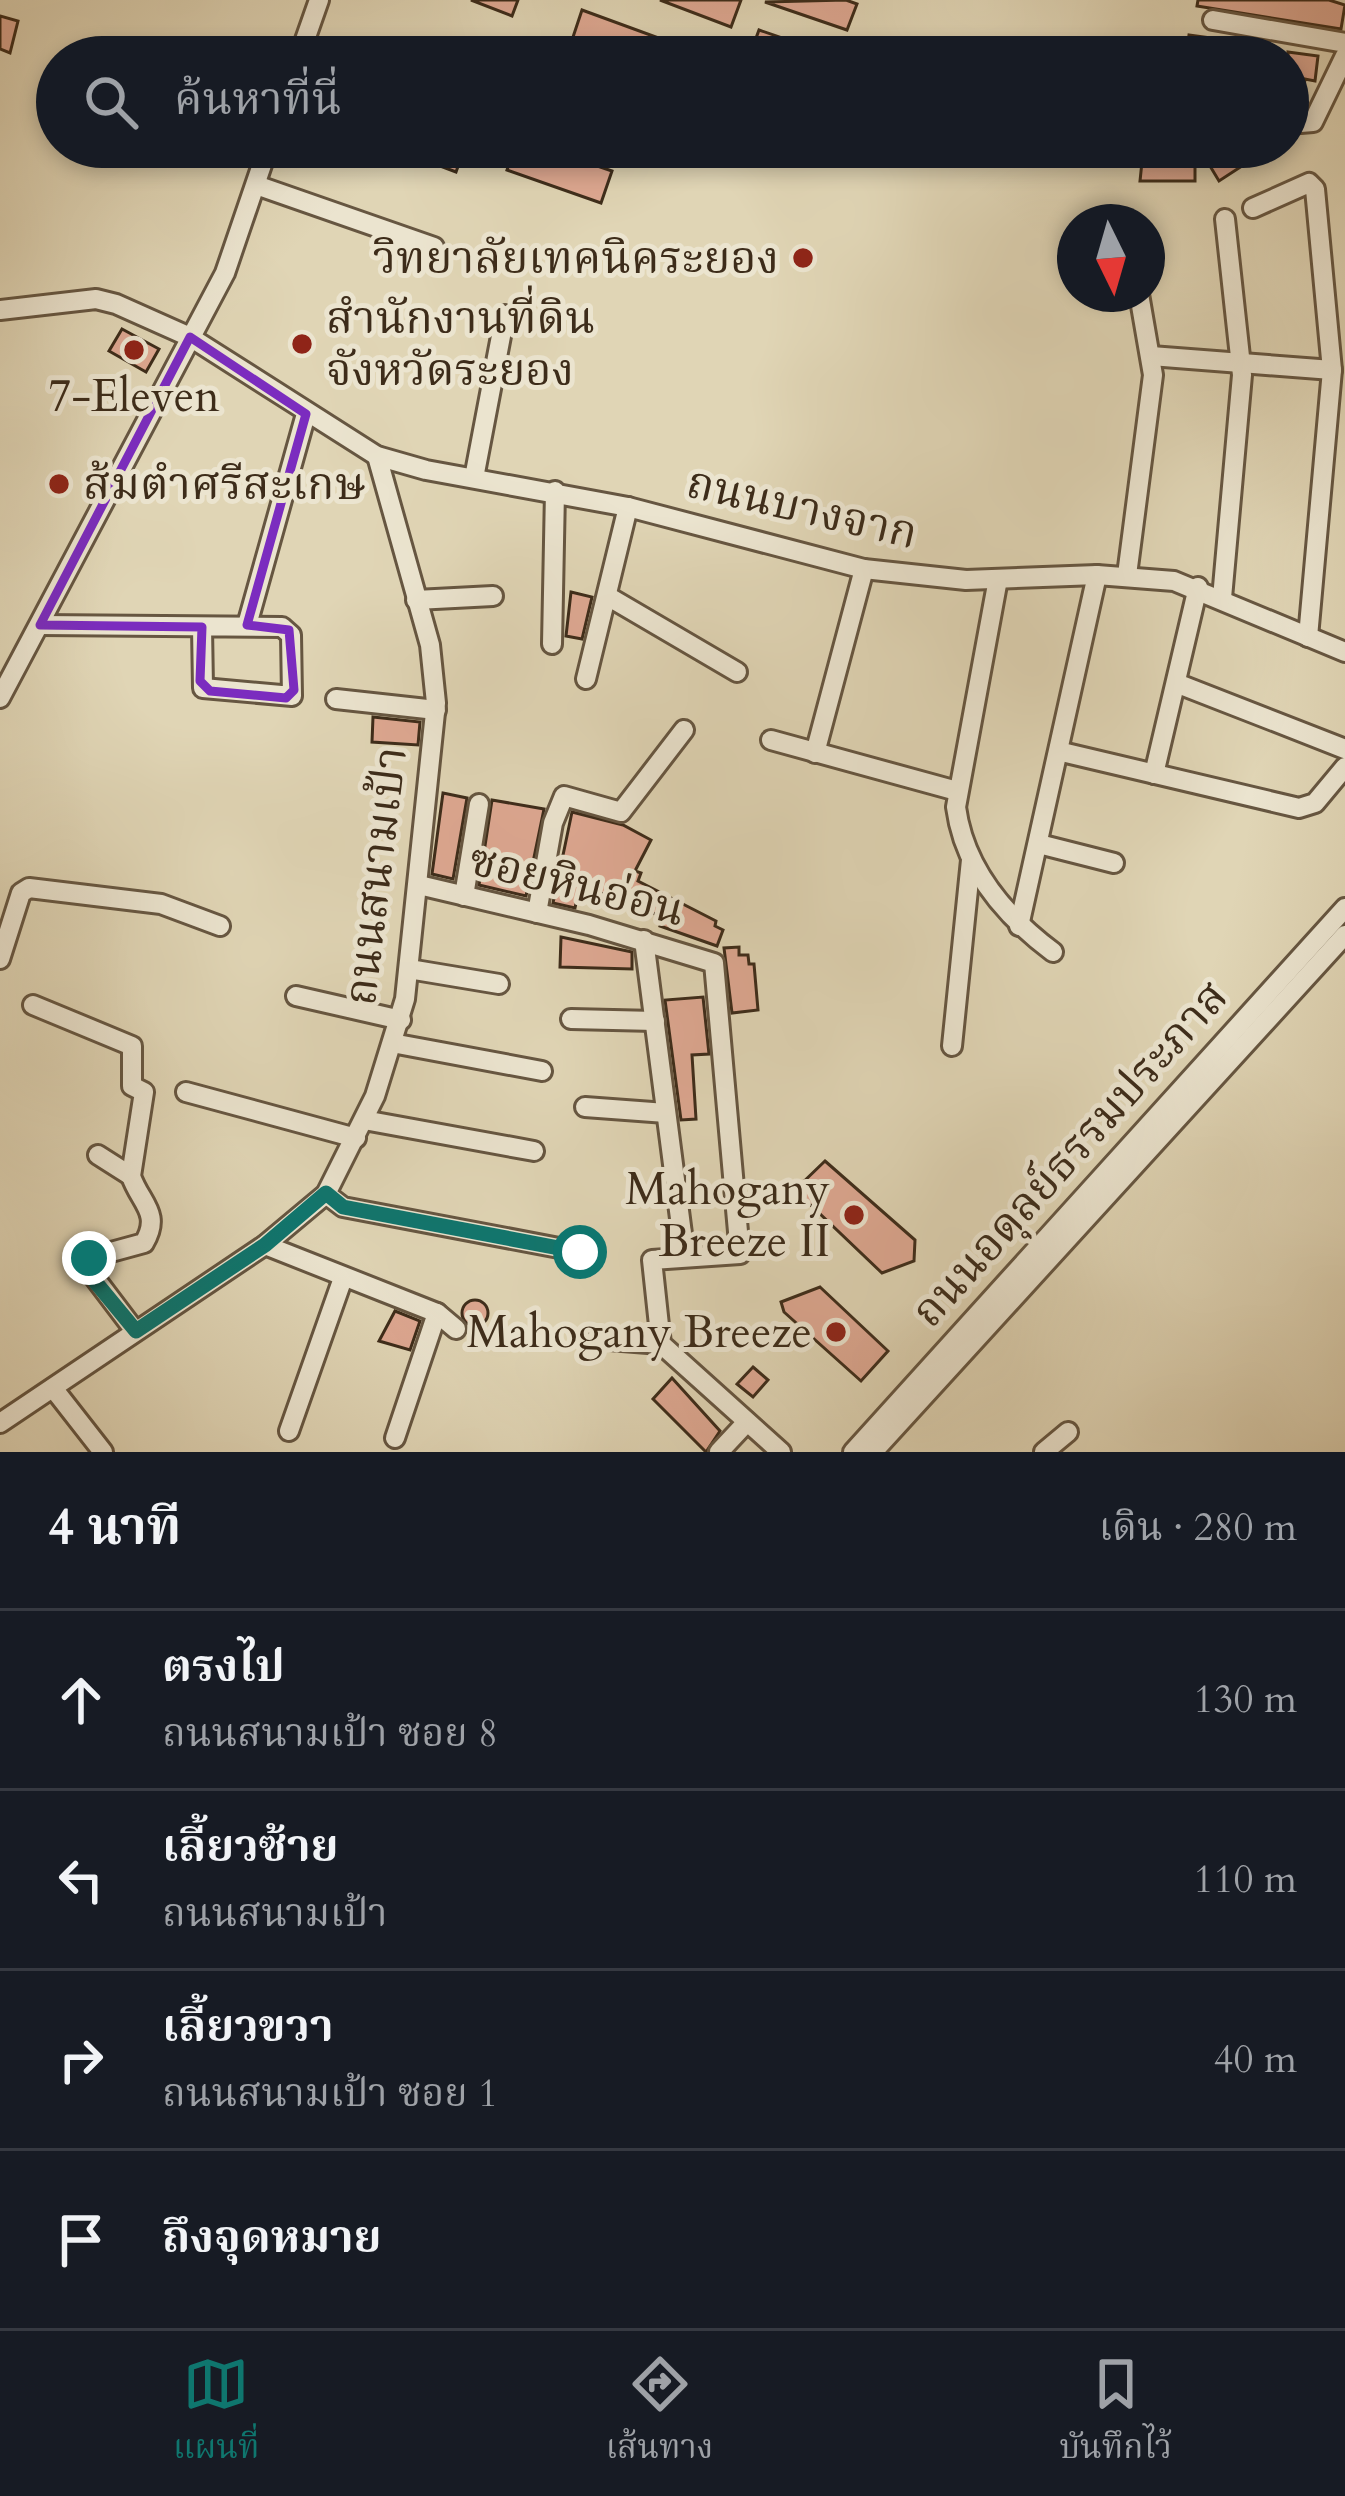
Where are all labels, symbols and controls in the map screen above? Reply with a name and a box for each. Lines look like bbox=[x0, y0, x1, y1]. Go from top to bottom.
search box bbox=[36, 36, 1309, 168]
icon: search bbox=[78, 69, 144, 135]
text: ค้นหาที่นี่ bbox=[174, 69, 342, 130]
north arrow bbox=[1057, 204, 1165, 312]
place label: วิทยาลัยเทคนิคระยอง bbox=[373, 228, 779, 289]
marker: วิทยาลัยเทคนิคระยอง bbox=[790, 245, 816, 271]
place label: สำนักงานที่ดิน จังหวัดระยอง bbox=[326, 285, 595, 401]
marker: สำนักงานที่ดิน จังหวัดระยอง bbox=[289, 331, 315, 357]
marker: 7-Eleven bbox=[121, 337, 147, 363]
place label: 7-Eleven bbox=[48, 366, 220, 427]
street label: ถนนบางจาก bbox=[681, 452, 923, 564]
place label: ส้มตำศรีสะเกษ bbox=[83, 454, 366, 515]
marker: ส้มตำศรีสะเกษ bbox=[46, 471, 72, 497]
street label: ถนนสนามเป้า bbox=[330, 743, 422, 1009]
street label: ซอยหินอ่อน bbox=[463, 829, 691, 941]
street label: ถนนอดุลย์ธรรมประภาส bbox=[898, 968, 1242, 1340]
place label: Mahogany Breeze II bbox=[625, 1159, 830, 1272]
marker: Mahogany Breeze II bbox=[841, 1202, 867, 1228]
route start bbox=[553, 1225, 607, 1279]
route end bbox=[62, 1231, 116, 1285]
place label: Mahogany Breeze bbox=[467, 1302, 812, 1363]
marker: Mahogany Breeze bbox=[823, 1319, 849, 1345]
text: 4 นาที bbox=[48, 1493, 181, 1563]
text: เดิน · 280 m bbox=[1099, 1501, 1297, 1554]
text: ตรงไป bbox=[162, 1636, 285, 1697]
icon: ahead bbox=[48, 1667, 114, 1733]
text: 130 m bbox=[1194, 1673, 1297, 1726]
text: ถนนสนามเป้า ซอย 8 bbox=[162, 1707, 498, 1760]
text: เลี้ยวซ้าย bbox=[162, 1816, 338, 1877]
icon: left bbox=[48, 1847, 114, 1913]
text: 110 m bbox=[1194, 1853, 1297, 1906]
text: ถนนสนามเป้า bbox=[162, 1887, 387, 1940]
text: เลี้ยวขวา bbox=[162, 1996, 334, 2057]
icon: right bbox=[48, 2027, 114, 2093]
text: 40 m bbox=[1214, 2033, 1297, 2086]
text: ถนนสนามเป้า ซอย 1 bbox=[162, 2067, 498, 2120]
icon: arrive bbox=[48, 2207, 114, 2273]
text: ถึงจุดหมาย bbox=[162, 2207, 382, 2268]
tab: แผนที่ bbox=[173, 2351, 260, 2476]
tab: เส้นทาง bbox=[606, 2351, 713, 2476]
tab: บันทึกไว้ bbox=[1059, 2351, 1172, 2476]

